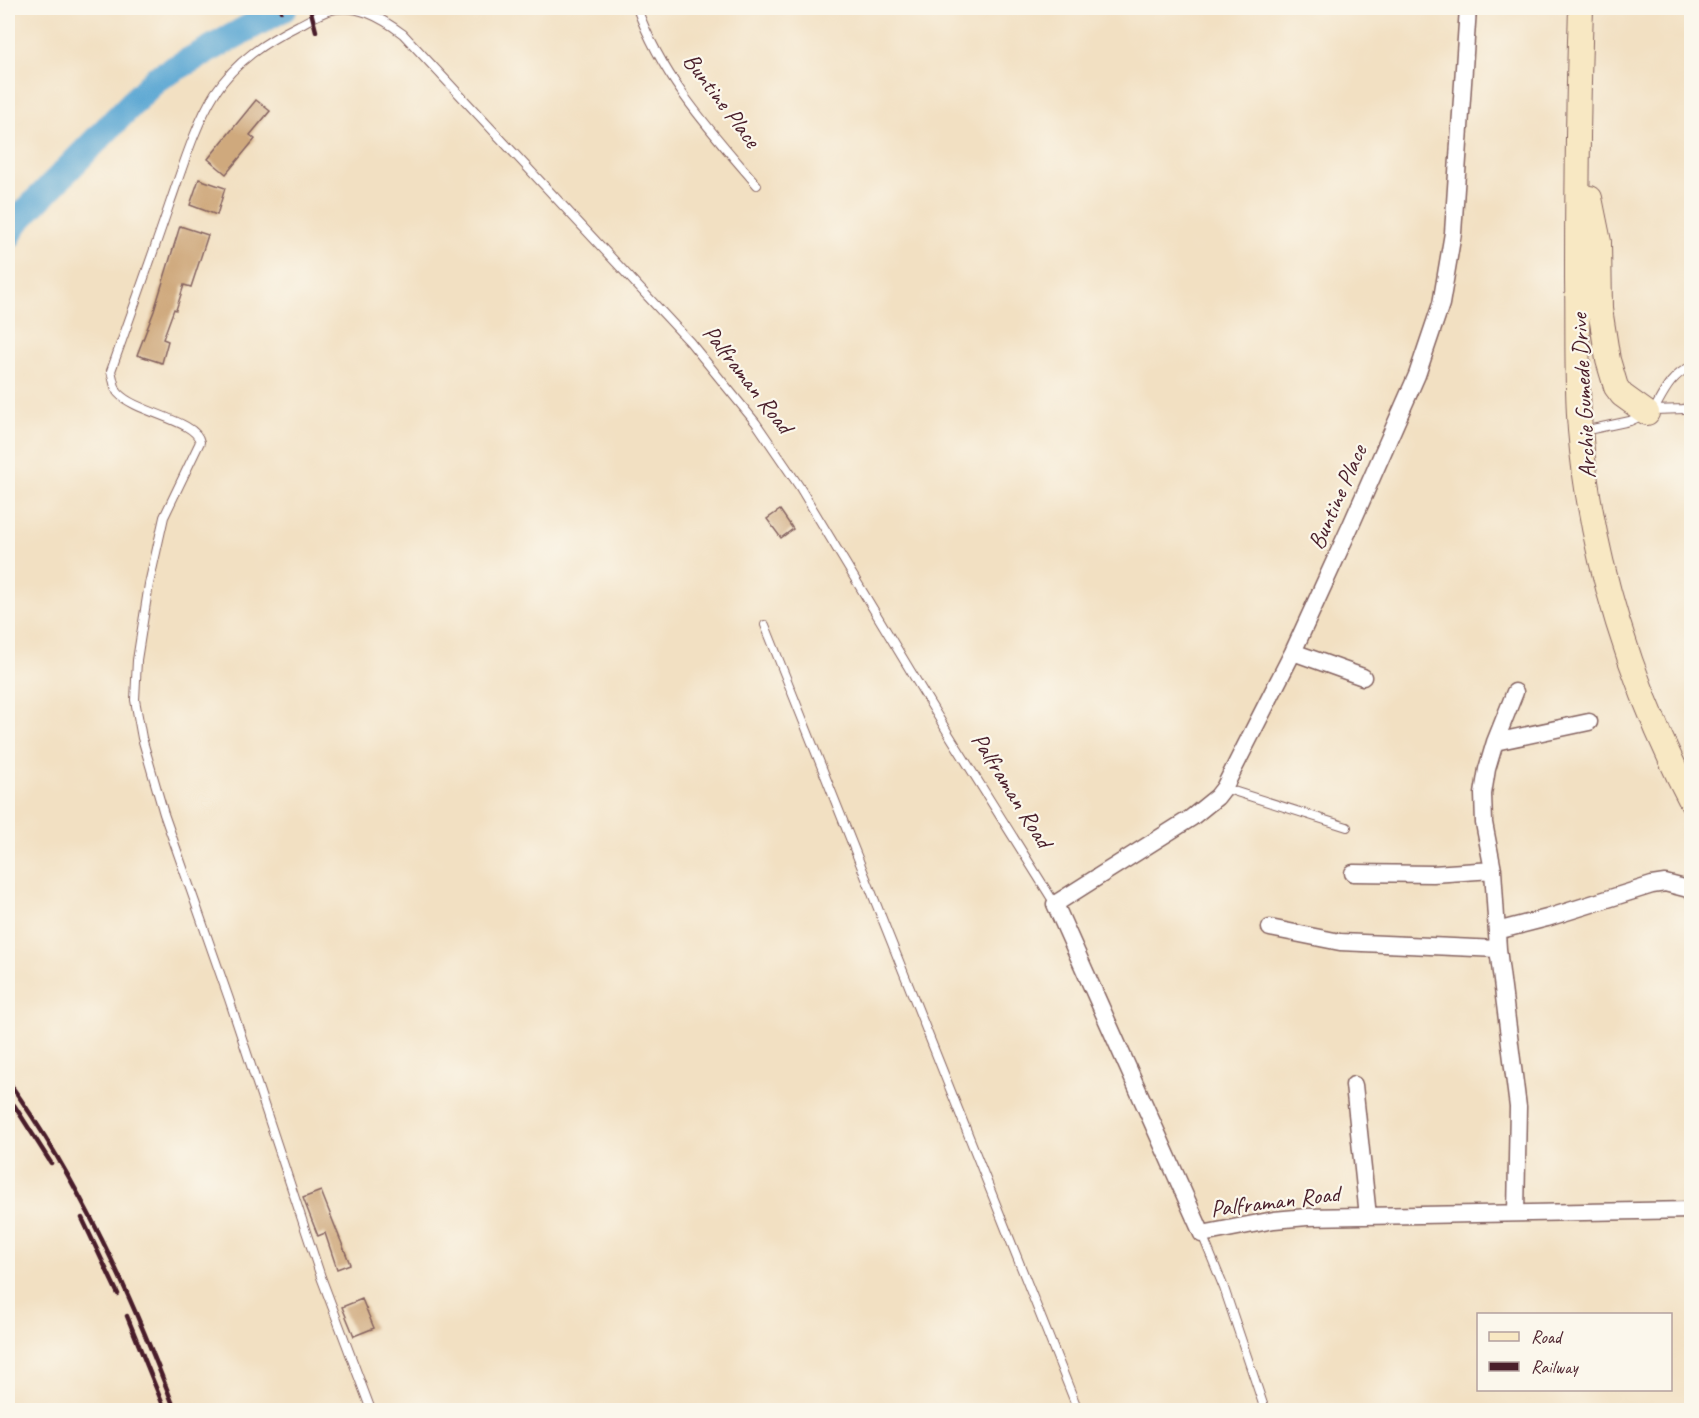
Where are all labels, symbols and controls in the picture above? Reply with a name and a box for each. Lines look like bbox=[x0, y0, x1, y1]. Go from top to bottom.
street label: Buntine Place bbox=[677, 47, 769, 155]
street label: Archie Gumede Drive bbox=[1564, 310, 1602, 479]
street label: Palframan Road bbox=[696, 319, 802, 442]
street label: Buntine Place bbox=[1301, 438, 1374, 554]
street label: Palframan Road bbox=[965, 727, 1061, 856]
street label: Palframan Road bbox=[1209, 1178, 1345, 1224]
legend bbox=[1477, 1313, 1672, 1391]
text: Road bbox=[1531, 1326, 1564, 1348]
text: Railway bbox=[1531, 1356, 1579, 1378]

